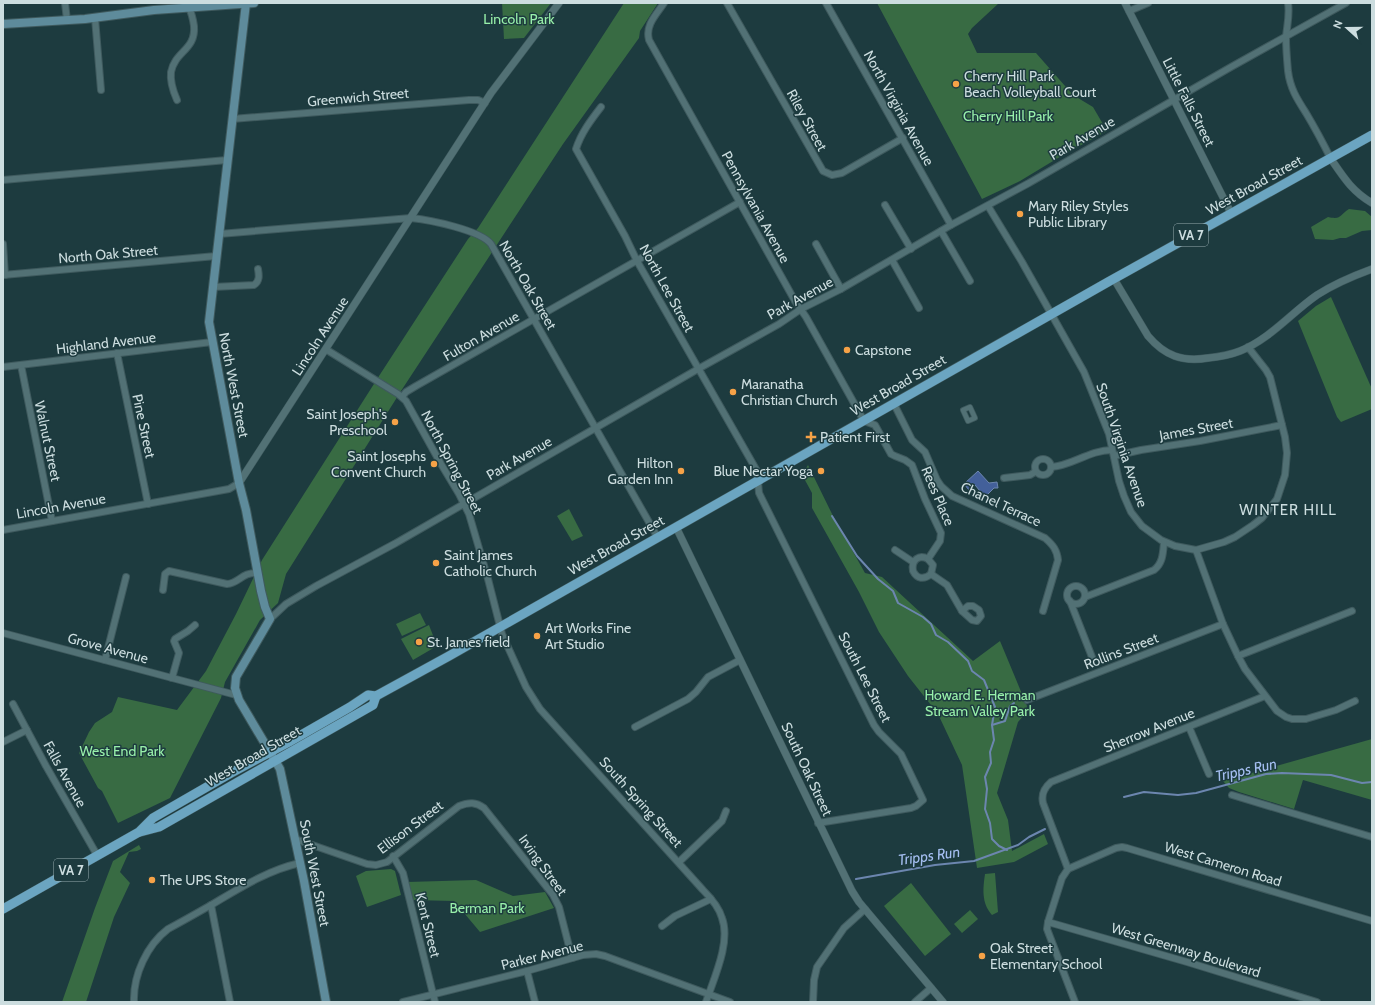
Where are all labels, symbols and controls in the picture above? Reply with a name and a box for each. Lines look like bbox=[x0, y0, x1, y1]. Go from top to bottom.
north arrow bbox=[1327, 8, 1367, 48]
park label: Lincoln Park bbox=[483, 10, 555, 28]
text: N bbox=[1330, 18, 1346, 31]
street label: North Virginia Avenue bbox=[860, 47, 938, 169]
street label: Little Falls Street bbox=[1159, 54, 1219, 150]
place label: Cherry Hill Park Beach Volleyball Court bbox=[964, 67, 1097, 101]
marker: Cherry Hill Park Beach Volleyball Court bbox=[951, 79, 961, 89]
street label: Greenwich Street bbox=[307, 84, 410, 110]
street label: Riley Street bbox=[783, 86, 831, 154]
park label: Cherry Hill Park bbox=[963, 107, 1054, 125]
street label: Park Avenue bbox=[1046, 112, 1118, 164]
street label: Pennsylvania Avenue bbox=[718, 148, 794, 266]
street label: West Broad Street bbox=[1203, 151, 1306, 219]
place label: Mary Riley Styles Public Library bbox=[1028, 197, 1129, 231]
marker: Mary Riley Styles Public Library bbox=[1015, 209, 1025, 219]
road number: VA 7 bbox=[1174, 224, 1208, 246]
street label: North Oak Street bbox=[495, 237, 561, 333]
street label: North Oak Street bbox=[57, 241, 159, 267]
street label: North Lee Street bbox=[635, 241, 699, 335]
street label: Park Avenue bbox=[764, 272, 836, 324]
street label: Lincoln Avenue bbox=[288, 293, 352, 379]
street label: Fulton Avenue bbox=[440, 307, 522, 365]
street label: Highland Avenue bbox=[55, 328, 157, 358]
street label: North West Street bbox=[215, 331, 253, 439]
place label: Capstone bbox=[855, 341, 911, 359]
marker: Capstone bbox=[842, 345, 852, 355]
street label: West Broad Street bbox=[847, 350, 949, 420]
place label: Maranatha Christian Church bbox=[741, 375, 838, 409]
street label: South Virginia Avenue bbox=[1092, 380, 1152, 510]
marker: Maranatha Christian Church bbox=[728, 387, 738, 397]
street label: Pine Street bbox=[128, 392, 160, 460]
street label: Walnut Street bbox=[31, 399, 65, 483]
place label: Saint Joseph's Preschool bbox=[306, 405, 388, 439]
street label: North Spring Street bbox=[417, 407, 487, 517]
street label: James Street bbox=[1157, 414, 1235, 445]
marker: Saint Joseph's Preschool bbox=[390, 417, 400, 427]
place label: Patient First bbox=[820, 428, 890, 446]
marker: Patient First bbox=[805, 431, 817, 443]
street label: Park Avenue bbox=[483, 432, 555, 484]
place label: Saint Josephs Convent Church bbox=[331, 447, 426, 481]
place label: Hilton Garden Inn bbox=[608, 454, 673, 488]
marker: Saint Josephs Convent Church bbox=[429, 459, 439, 469]
place label: Blue Nectar Yoga bbox=[713, 462, 813, 480]
street label: Rees Place bbox=[917, 464, 959, 528]
marker: Hilton Garden Inn bbox=[676, 466, 686, 476]
marker: Blue Nectar Yoga bbox=[816, 466, 826, 476]
street label: Chanel Terrace bbox=[958, 477, 1044, 531]
street label: Lincoln Avenue bbox=[15, 489, 107, 523]
district label: WINTER HILL bbox=[1239, 501, 1337, 519]
street label: West Broad Street bbox=[565, 511, 668, 579]
place label: Saint James Catholic Church bbox=[444, 546, 537, 580]
marker: Saint James Catholic Church bbox=[431, 558, 441, 568]
place label: Art Works Fine Art Studio bbox=[545, 619, 631, 653]
street label: Rollins Street bbox=[1081, 628, 1161, 673]
street label: Grove Avenue bbox=[66, 629, 150, 667]
street label: South Lee Street bbox=[835, 629, 896, 725]
marker: Art Works Fine Art Studio bbox=[532, 631, 542, 641]
place label: St. James field bbox=[427, 633, 510, 651]
marker: St. James field bbox=[414, 637, 424, 647]
park label: Howard E. Herman Stream Valley Park bbox=[924, 686, 1036, 720]
street label: Sherrow Avenue bbox=[1101, 704, 1197, 756]
street label: South Oak Street bbox=[777, 719, 837, 819]
street label: West Broad Street bbox=[202, 721, 304, 791]
street label: Falls Avenue bbox=[39, 738, 91, 810]
park label: West End Park bbox=[79, 742, 165, 760]
street label: South Spring Street bbox=[596, 753, 687, 851]
water label: Tripps Run bbox=[1214, 755, 1278, 785]
street label: Ellison Street bbox=[374, 796, 447, 858]
street label: South West Street bbox=[296, 818, 334, 928]
street label: Irving Street bbox=[515, 831, 572, 900]
street label: West Cameron Road bbox=[1162, 838, 1284, 890]
water label: Tripps Run bbox=[897, 843, 961, 869]
road number: VA 7 bbox=[54, 859, 88, 881]
place label: The UPS Store bbox=[160, 871, 247, 889]
marker: The UPS Store bbox=[147, 875, 157, 885]
street label: Kent Street bbox=[411, 891, 445, 960]
park label: Berman Park bbox=[449, 899, 525, 917]
street label: West Greenway Boulevard bbox=[1109, 919, 1263, 981]
street label: Parker Avenue bbox=[499, 936, 585, 974]
place label: Oak Street Elementary School bbox=[990, 939, 1103, 973]
marker: Oak Street Elementary School bbox=[977, 951, 987, 961]

